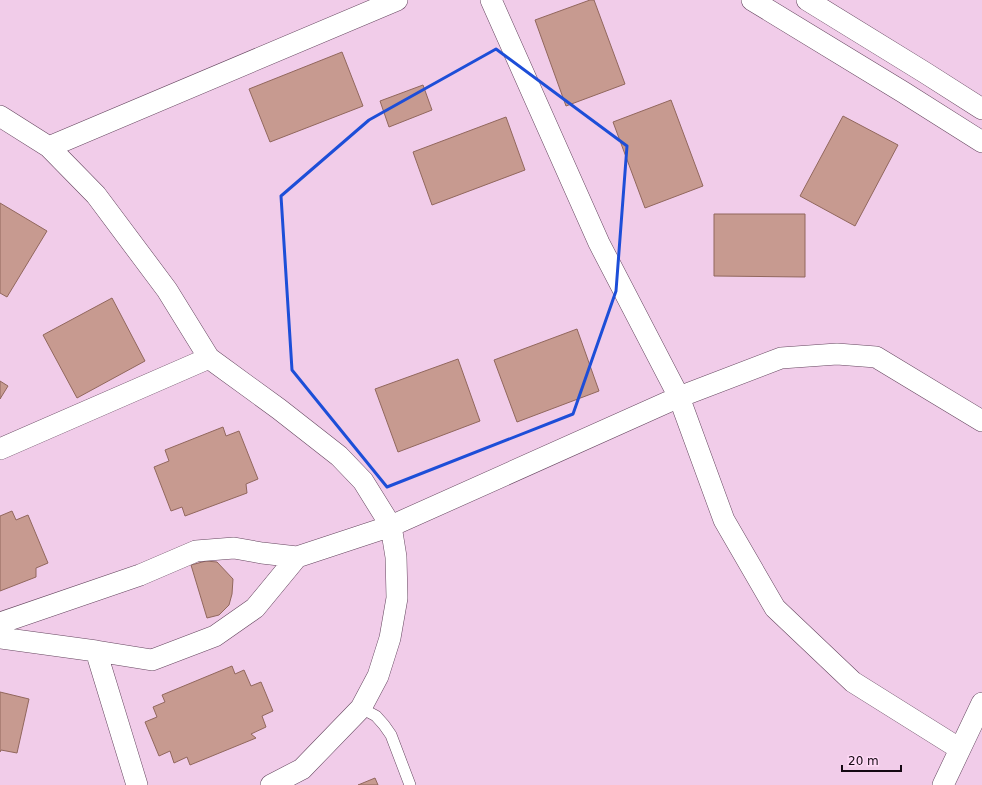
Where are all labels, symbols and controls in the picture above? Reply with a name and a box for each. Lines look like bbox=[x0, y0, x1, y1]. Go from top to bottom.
scale bar bbox=[842, 747, 901, 773]
text: 20 m bbox=[848, 754, 879, 768]

